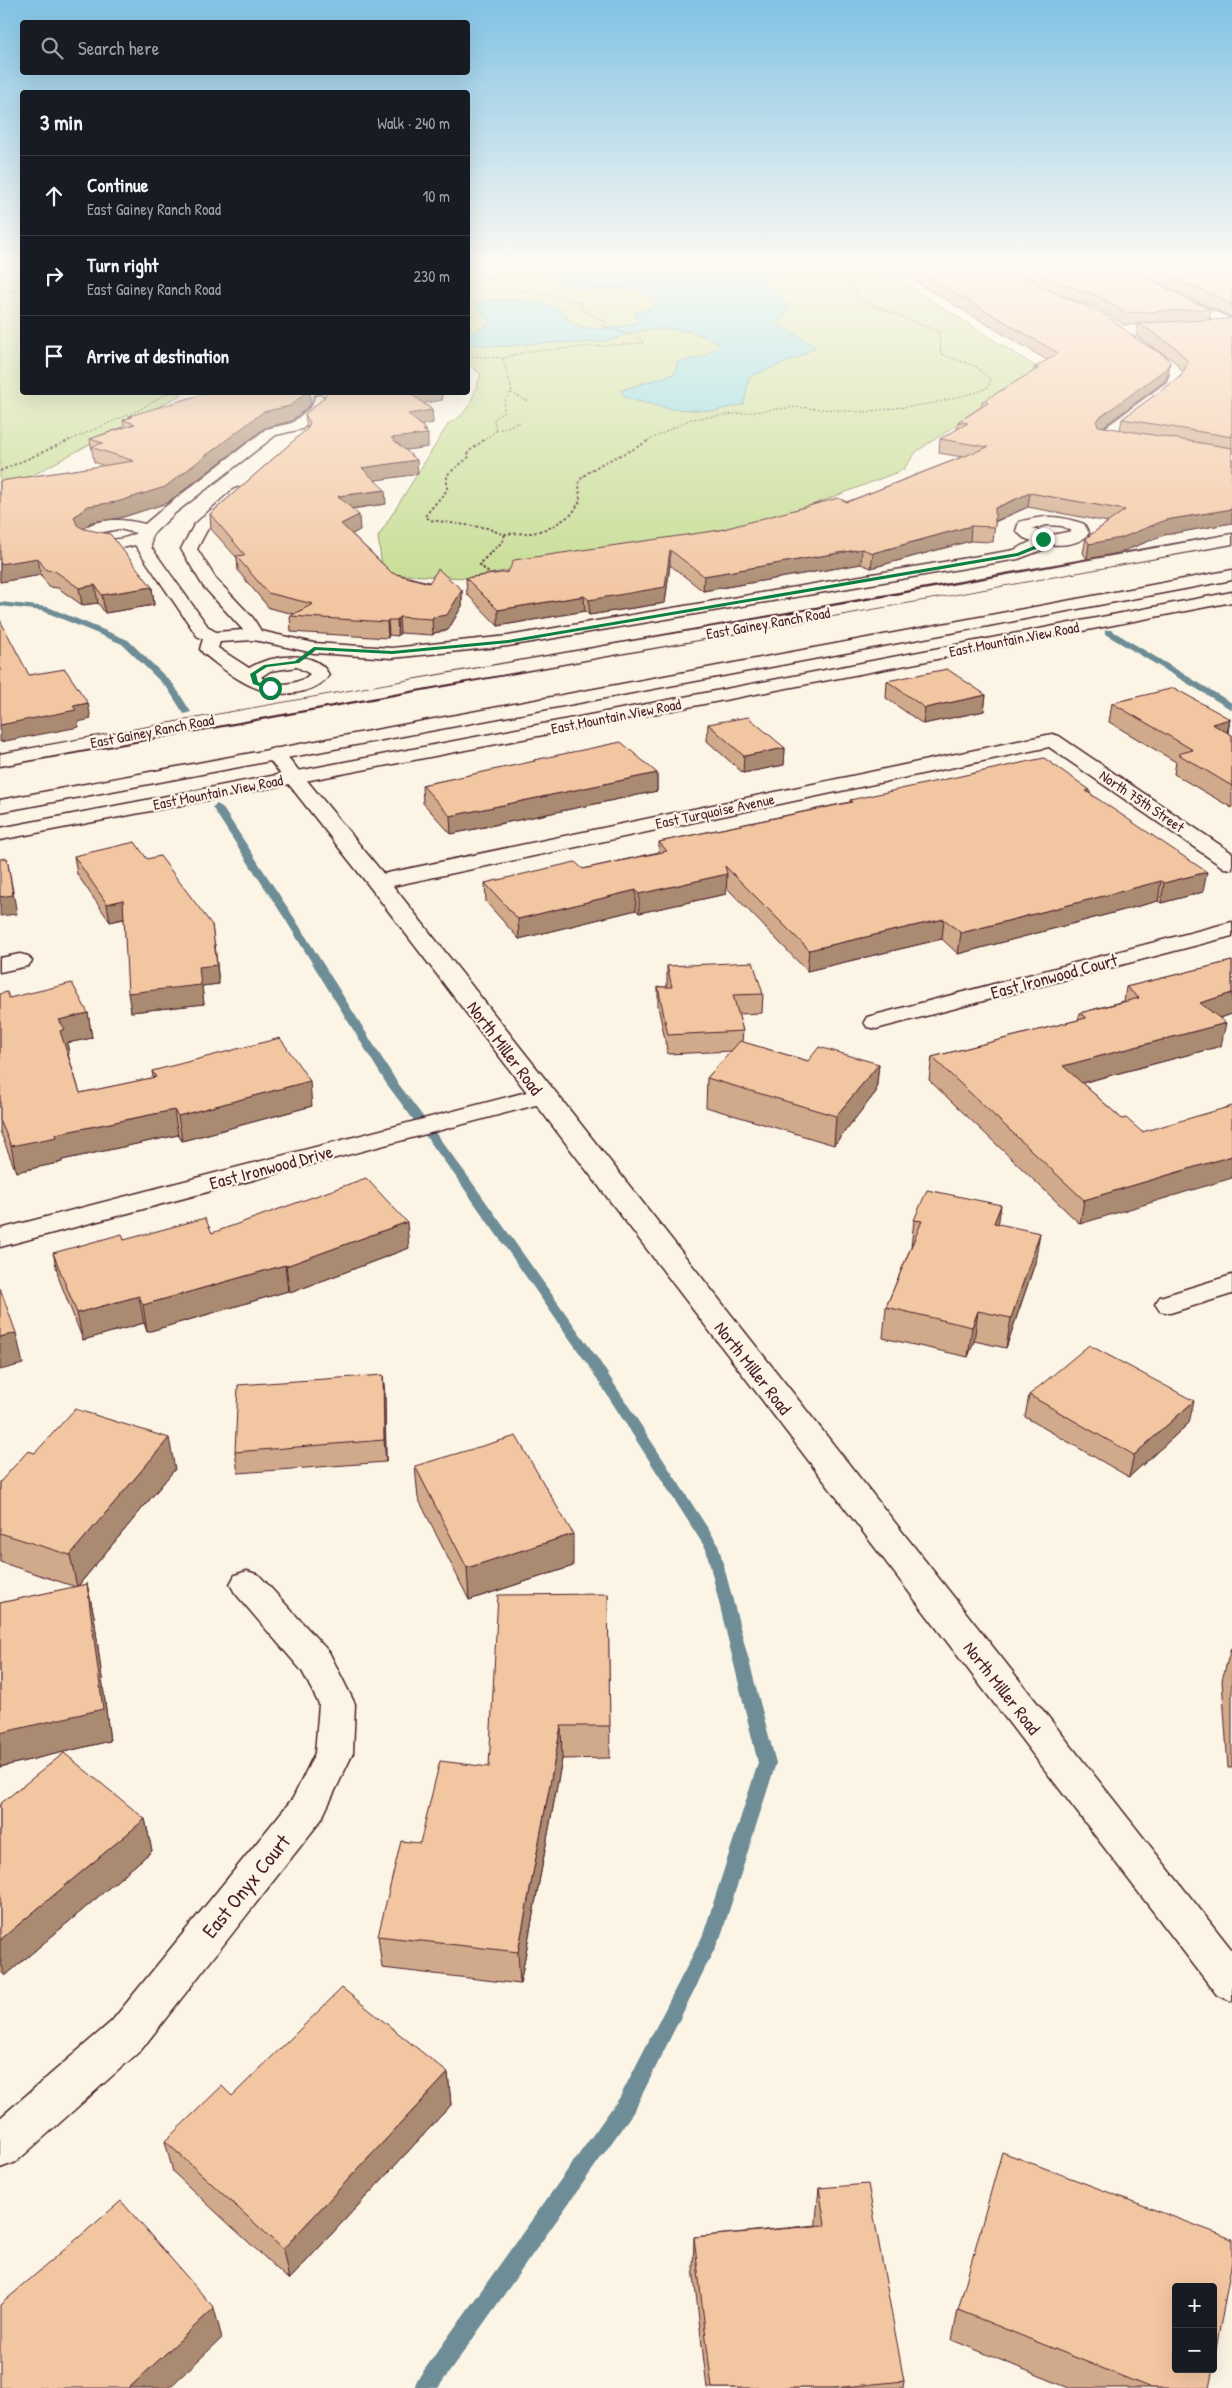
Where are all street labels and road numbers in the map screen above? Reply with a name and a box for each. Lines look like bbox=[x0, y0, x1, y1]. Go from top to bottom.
street label: East Gainey Ranch Road bbox=[704, 602, 832, 644]
street label: East Mountain View Road bbox=[947, 616, 1081, 662]
street label: East Mountain View Road bbox=[549, 693, 683, 739]
street label: East Gainey Ranch Road bbox=[88, 709, 216, 753]
street label: North 75th Street bbox=[1095, 765, 1189, 838]
street label: East Mountain View Road bbox=[151, 769, 285, 815]
street label: East Turquoise Avenue bbox=[654, 788, 777, 834]
street label: East Ironwood Court bbox=[988, 947, 1121, 1005]
street label: North Miller Road bbox=[461, 996, 549, 1100]
street label: East Ironwood Drive bbox=[207, 1139, 335, 1195]
street label: North Miller Road bbox=[709, 1316, 797, 1420]
street label: North Miller Road bbox=[958, 1636, 1046, 1740]
street label: East Onyx Court bbox=[195, 1827, 297, 1944]

